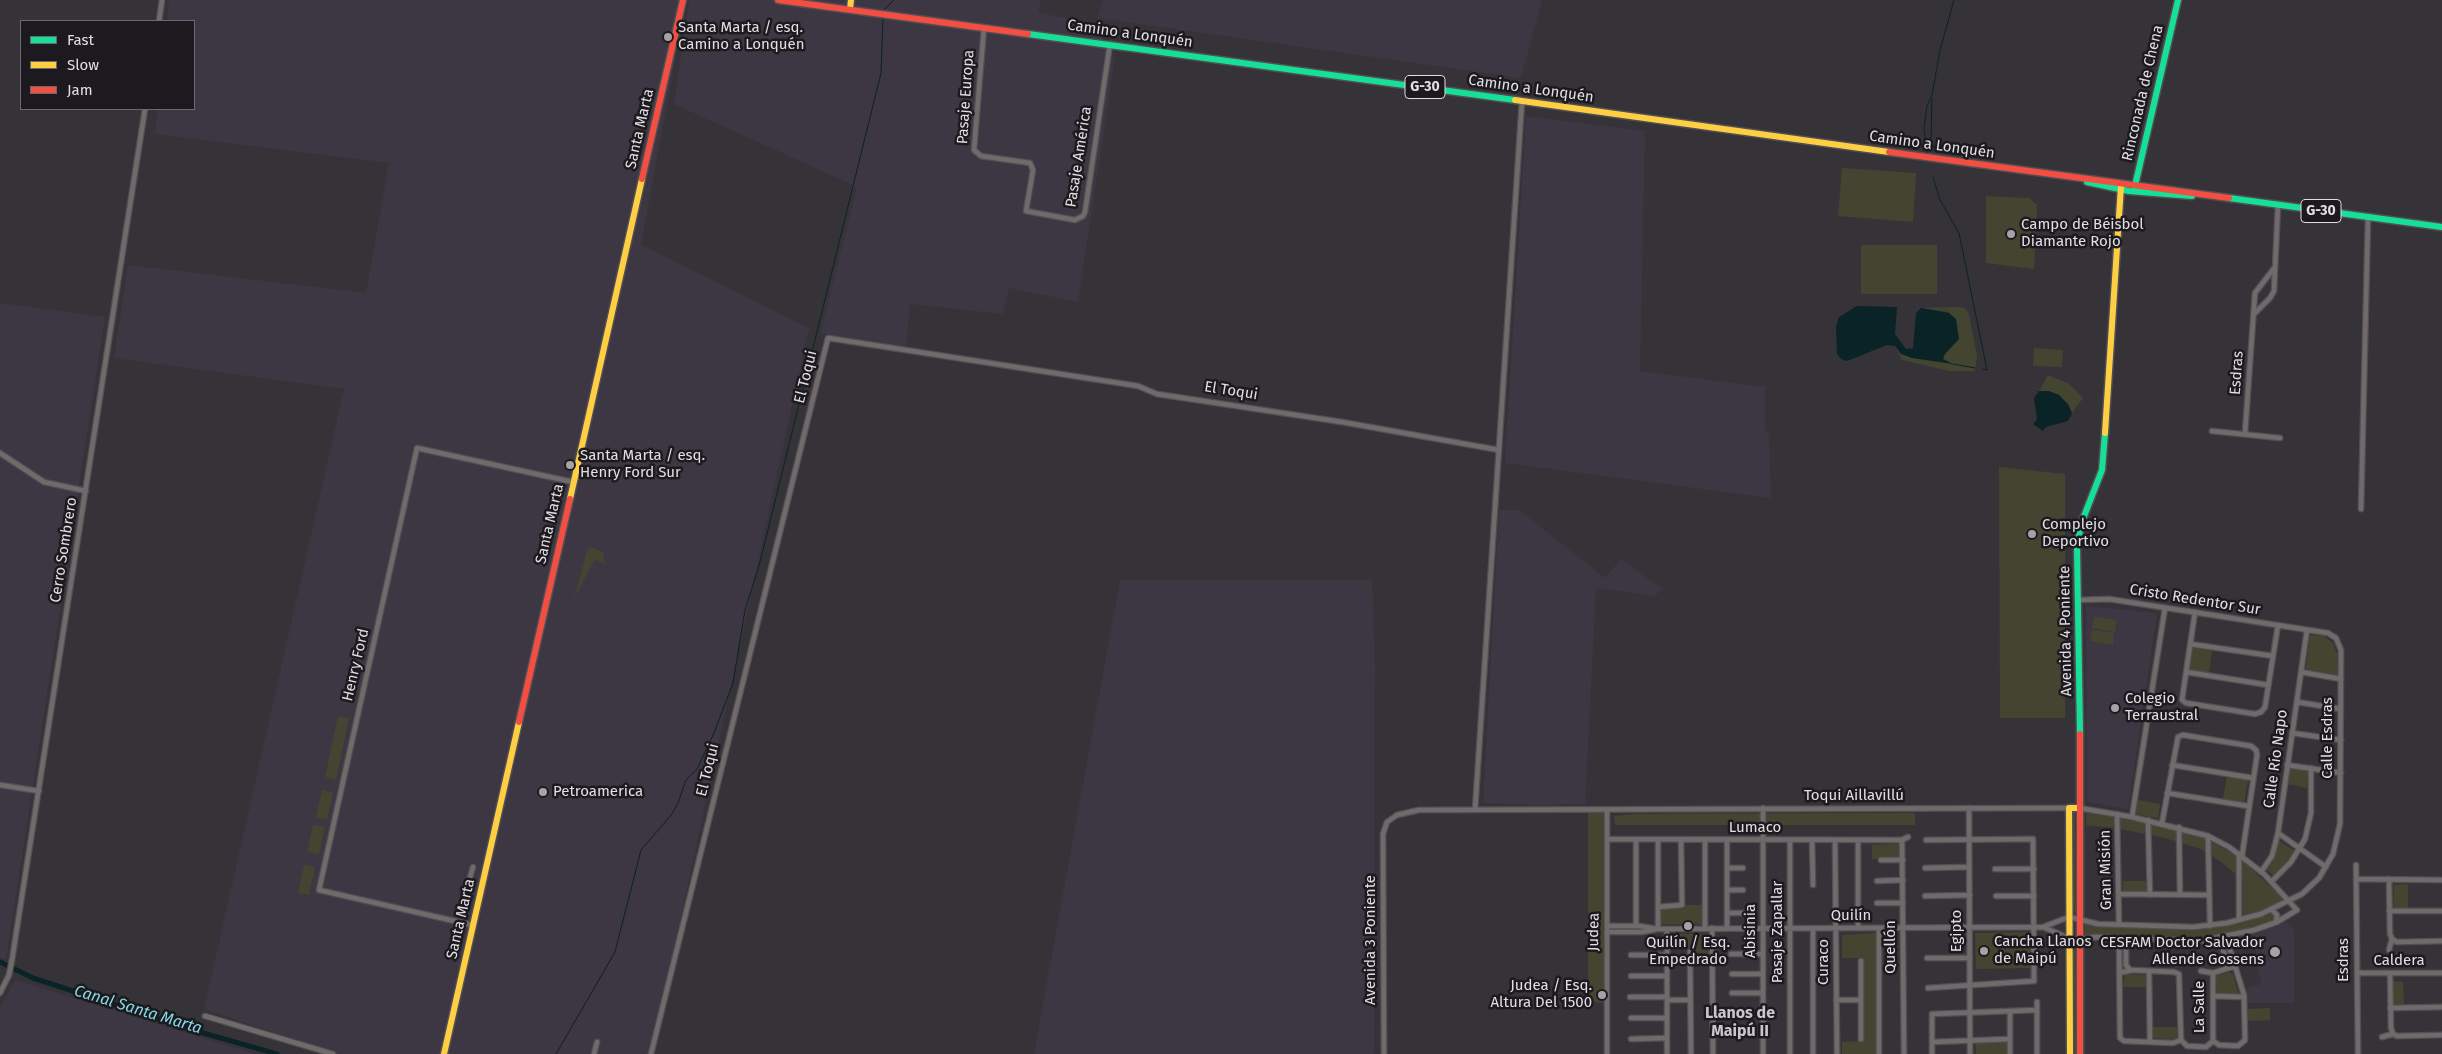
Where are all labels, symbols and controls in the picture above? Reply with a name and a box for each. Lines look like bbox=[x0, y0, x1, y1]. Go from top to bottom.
street label: Camino a Lonquén bbox=[1066, 16, 1194, 52]
place label: Santa Marta / esq. Camino a Lonquén bbox=[678, 19, 804, 54]
legend bbox=[20, 20, 195, 110]
street label: Rinconada de Chena bbox=[2119, 23, 2167, 163]
text: Fast bbox=[67, 31, 94, 49]
marker: Santa Marta / esq. Camino a Lonquén bbox=[662, 31, 674, 43]
street label: Pasaje Europa bbox=[954, 49, 978, 145]
text: Slow bbox=[67, 56, 99, 74]
street label: Camino a Lonquén bbox=[1467, 71, 1595, 107]
road number: G-30 bbox=[1405, 75, 1445, 98]
text: Jam bbox=[67, 81, 93, 99]
street label: Santa Marta bbox=[622, 87, 658, 171]
street label: Pasaje América bbox=[1062, 105, 1096, 209]
street label: Camino a Lonquén bbox=[1868, 127, 1996, 163]
road number: G-30 bbox=[2301, 200, 2341, 222]
place label: Campo de Béisbol Diamante Rojo bbox=[2021, 216, 2144, 251]
marker: Campo de Béisbol Diamante Rojo bbox=[2005, 228, 2017, 240]
street label: El Toqui bbox=[791, 349, 821, 405]
street label: Esdras bbox=[2226, 350, 2248, 396]
street label: El Toqui bbox=[1203, 378, 1259, 404]
place label: Santa Marta / esq. Henry Ford Sur bbox=[580, 447, 705, 482]
marker: Santa Marta / esq. Henry Ford Sur bbox=[564, 459, 576, 471]
street label: Santa Marta bbox=[532, 482, 568, 566]
street label: Cerro Sombrero bbox=[47, 496, 81, 604]
place label: Complejo Deportivo bbox=[2042, 516, 2109, 551]
marker: Complejo Deportivo bbox=[2026, 528, 2038, 540]
street label: Avenida 4 Poniente bbox=[2056, 566, 2076, 696]
street label: Cristo Redentor Sur bbox=[2128, 581, 2262, 619]
street label: Henry Ford bbox=[339, 627, 373, 703]
place label: Colegio Terraustral bbox=[2125, 690, 2198, 725]
street label: Calle Esdras bbox=[2319, 697, 2337, 779]
marker: Colegio Terraustral bbox=[2109, 702, 2121, 714]
street label: Calle Río Napo bbox=[2260, 709, 2292, 809]
street label: El Toqui bbox=[693, 742, 723, 798]
place label: Petroamerica bbox=[553, 783, 643, 801]
marker: Petroamerica bbox=[537, 786, 549, 798]
street label: Toqui Aillavillú bbox=[1804, 787, 1904, 805]
street label: Lumaco bbox=[1729, 819, 1781, 837]
street label: Gran Misión bbox=[2096, 830, 2116, 910]
street label: Avenida 3 Poniente bbox=[1362, 875, 1380, 1005]
street label: Santa Marta bbox=[443, 877, 479, 961]
street label: Pasaje Zapallar bbox=[1769, 881, 1787, 983]
street label: Abisinia bbox=[1742, 904, 1760, 958]
street label: Quilín bbox=[1831, 907, 1871, 925]
street label: Egipto bbox=[1948, 910, 1966, 952]
street label: Judea bbox=[1585, 913, 1603, 951]
marker: Quilín / Esq. Empedrado bbox=[1682, 920, 1694, 932]
street label: Quellón bbox=[1882, 920, 1900, 974]
place label: Cancha Llanos de Maipú bbox=[1994, 933, 2092, 968]
place label: Quilín / Esq. Empedrado bbox=[1646, 934, 1730, 969]
place label: CESFAM Doctor Salvador Allende Gossens bbox=[2100, 934, 2264, 969]
street label: Esdras bbox=[2335, 938, 2353, 982]
street label: Curaco bbox=[1815, 939, 1833, 985]
marker: Cancha Llanos de Maipú bbox=[1978, 945, 1990, 957]
marker: CESFAM Doctor Salvador Allende Gossens bbox=[2268, 945, 2282, 959]
street label: Caldera bbox=[2373, 952, 2425, 970]
place label: Judea / Esq. Altura Del 1500 bbox=[1491, 977, 1592, 1012]
water label: Canal Santa Marta bbox=[72, 981, 204, 1039]
street label: La Salle bbox=[2191, 981, 2209, 1033]
marker: Judea / Esq. Altura Del 1500 bbox=[1596, 989, 1608, 1001]
district label: Llanos de Maipú II bbox=[1705, 1004, 1775, 1042]

